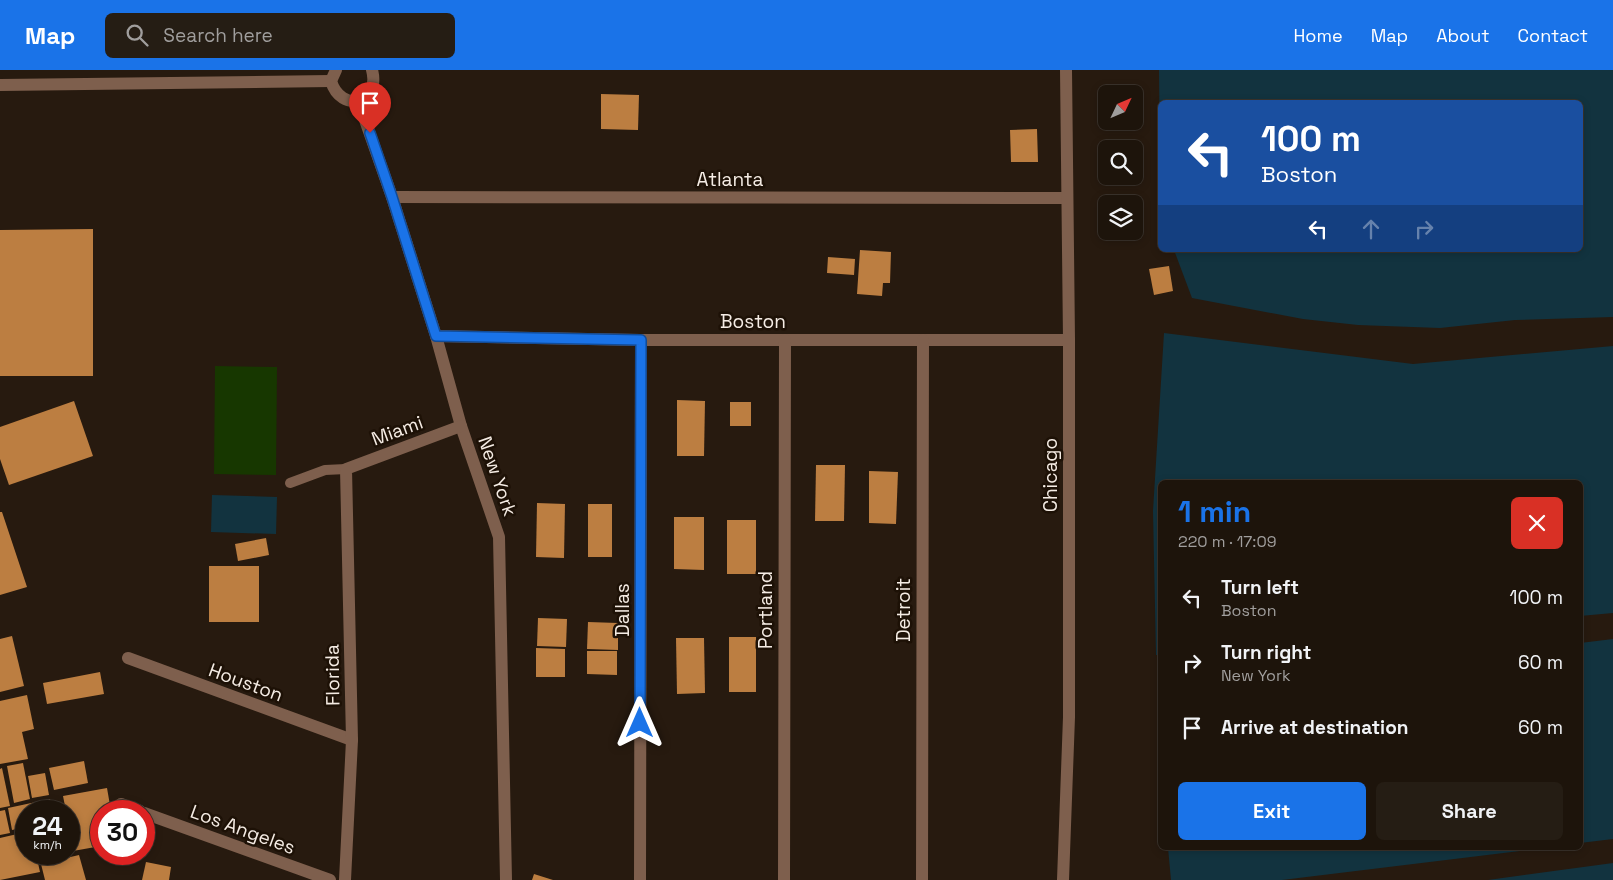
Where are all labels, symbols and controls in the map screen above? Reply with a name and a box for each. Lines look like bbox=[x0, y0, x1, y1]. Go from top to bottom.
search box bbox=[105, 13, 455, 58]
text: Map bbox=[25, 20, 75, 51]
icon: search bbox=[123, 21, 151, 49]
text: Search here bbox=[163, 23, 273, 48]
text: Home bbox=[1294, 24, 1343, 47]
text: Map bbox=[1371, 24, 1408, 47]
text: About bbox=[1436, 24, 1490, 47]
text: Contact bbox=[1518, 24, 1588, 47]
pin bbox=[349, 82, 391, 133]
north arrow bbox=[1098, 85, 1142, 130]
map controls bbox=[1098, 85, 1143, 240]
icon: arrive bbox=[356, 89, 384, 117]
text: 100 m bbox=[1261, 117, 1361, 161]
icon: left bbox=[1178, 120, 1243, 185]
button: search bbox=[1098, 140, 1143, 185]
text: Boston bbox=[1261, 160, 1337, 188]
street label: Atlanta bbox=[697, 167, 764, 192]
button: layers bbox=[1098, 195, 1143, 240]
icon: left bbox=[1304, 215, 1332, 243]
icon: ahead bbox=[1357, 215, 1385, 243]
icon: right bbox=[1410, 215, 1438, 243]
street label: Boston bbox=[720, 309, 786, 334]
street label: Miami bbox=[368, 410, 426, 451]
street label: New York bbox=[472, 433, 523, 519]
street label: Chicago bbox=[1038, 438, 1063, 512]
text: 1 min bbox=[1178, 492, 1251, 531]
button: close bbox=[1511, 497, 1563, 549]
text: 220 m · 17:09 bbox=[1178, 531, 1276, 552]
street label: Portland bbox=[753, 571, 778, 649]
text: Turn left bbox=[1221, 575, 1299, 600]
street label: Detroit bbox=[891, 578, 916, 642]
street label: Dallas bbox=[610, 583, 635, 637]
icon: left bbox=[1178, 584, 1206, 612]
text: 100 m bbox=[1509, 585, 1563, 610]
text: Boston bbox=[1221, 600, 1276, 621]
text: Turn right bbox=[1221, 640, 1311, 665]
street label: Florida bbox=[319, 644, 346, 706]
icon: right bbox=[1178, 649, 1206, 677]
text: 60 m bbox=[1518, 650, 1563, 675]
street label: Houston bbox=[205, 657, 286, 707]
text: New York bbox=[1221, 665, 1291, 686]
position arrow bbox=[613, 696, 665, 748]
icon: arrive bbox=[1178, 714, 1206, 742]
text: Arrive at destination bbox=[1221, 715, 1409, 740]
text: 60 m bbox=[1518, 715, 1563, 740]
button: Exit bbox=[1178, 782, 1366, 840]
button: Share bbox=[1376, 782, 1563, 840]
street label: Los Angeles bbox=[187, 799, 299, 860]
speed limit sign: 30 bbox=[90, 800, 155, 865]
text: 24 bbox=[32, 810, 63, 842]
text: km/h bbox=[33, 837, 62, 853]

